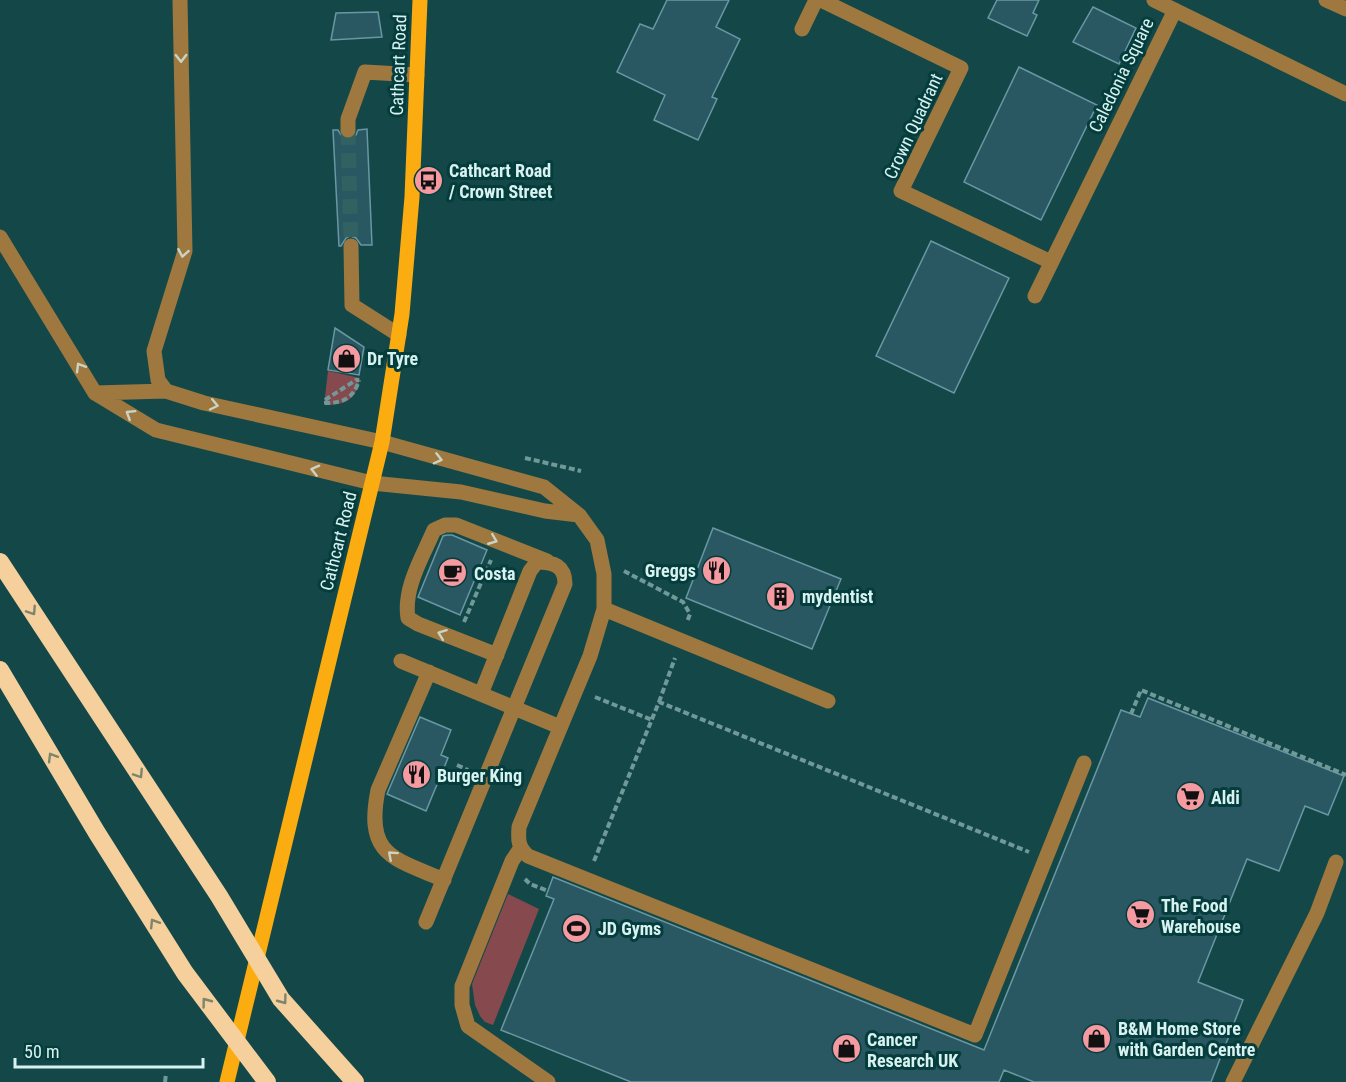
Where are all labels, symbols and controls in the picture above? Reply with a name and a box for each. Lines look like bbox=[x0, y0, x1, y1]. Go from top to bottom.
street label: Cathcart Road bbox=[386, 14, 410, 116]
street label: Caledonia Square bbox=[1084, 14, 1158, 136]
one-way arrow bbox=[175, 54, 187, 63]
street label: Crown Quadrant bbox=[879, 70, 947, 182]
place label: Cathcart Road / Crown Street bbox=[448, 160, 553, 202]
bus stop icon: Cathcart Road / Crown Street bbox=[412, 164, 444, 196]
one-way arrow bbox=[178, 248, 190, 258]
shop icon: Dr Tyre bbox=[330, 342, 362, 374]
place label: Dr Tyre bbox=[367, 348, 419, 369]
one-way arrow bbox=[76, 363, 87, 373]
one-way arrow bbox=[209, 398, 219, 411]
one-way arrow bbox=[126, 410, 136, 422]
one-way arrow bbox=[433, 451, 443, 464]
one-way arrow bbox=[311, 465, 321, 478]
street label: Cathcart Road bbox=[316, 489, 360, 593]
one-way arrow bbox=[487, 532, 498, 545]
restaurant icon: Greggs bbox=[701, 554, 733, 586]
cafe icon: Costa bbox=[437, 557, 469, 589]
place label: Greggs bbox=[645, 560, 696, 581]
place label: Costa bbox=[474, 563, 515, 584]
building icon: mydentist bbox=[765, 580, 797, 612]
place label: mydentist bbox=[802, 586, 874, 607]
one-way arrow bbox=[25, 604, 36, 615]
one-way arrow bbox=[438, 629, 449, 641]
one-way arrow bbox=[47, 753, 59, 763]
restaurant icon: Burger King bbox=[400, 759, 432, 791]
place label: Burger King bbox=[437, 765, 522, 786]
one-way arrow bbox=[132, 767, 143, 778]
supermarket icon: Aldi bbox=[1174, 781, 1206, 813]
place label: Aldi bbox=[1211, 787, 1240, 808]
one-way arrow bbox=[388, 851, 399, 862]
place label: The Food Warehouse bbox=[1161, 895, 1241, 937]
supermarket icon: The Food Warehouse bbox=[1124, 899, 1156, 931]
sports icon: JD Gyms bbox=[561, 912, 593, 944]
place label: JD Gyms bbox=[598, 918, 661, 939]
one-way arrow bbox=[150, 919, 161, 930]
one-way arrow bbox=[276, 993, 287, 1004]
one-way arrow bbox=[203, 997, 214, 1008]
place label: B&M Home Store with Garden Centre bbox=[1118, 1018, 1256, 1060]
shop icon: B&M Home Store with Garden Centre bbox=[1081, 1022, 1113, 1054]
place label: Cancer Research UK bbox=[867, 1029, 959, 1071]
scale bar bbox=[15, 1031, 202, 1069]
shop icon: Cancer Research UK bbox=[830, 1033, 862, 1065]
text: 50 m bbox=[24, 1041, 59, 1062]

